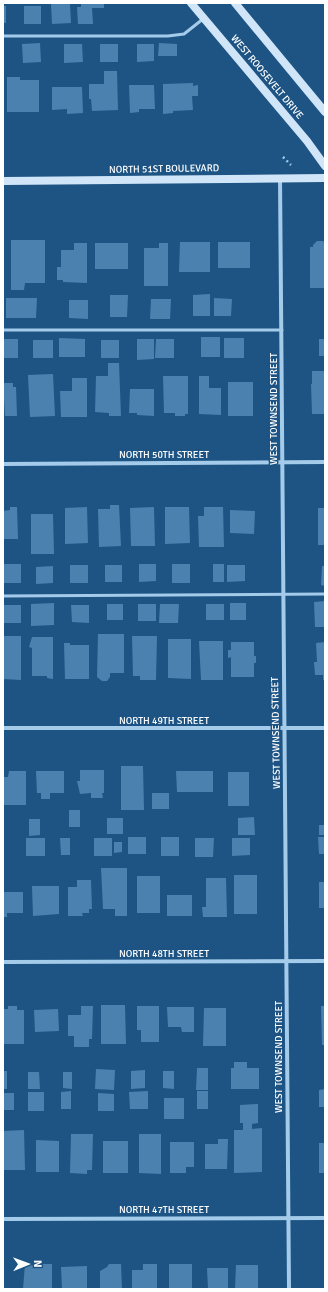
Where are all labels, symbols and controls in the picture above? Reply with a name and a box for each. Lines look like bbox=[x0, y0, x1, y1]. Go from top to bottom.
street label: WEST ROOSEVELT DRIVE bbox=[228, 32, 306, 122]
street label: NORTH 51ST BOULEVARD bbox=[109, 162, 219, 176]
street label: WEST TOWNSEND STREET bbox=[268, 353, 280, 465]
street label: NORTH 50TH STREET bbox=[119, 449, 209, 461]
street label: WEST TOWNSEND STREET bbox=[269, 677, 283, 789]
street label: NORTH 49TH STREET bbox=[119, 715, 209, 727]
street label: NORTH 48TH STREET bbox=[119, 948, 209, 960]
street label: WEST TOWNSEND STREET bbox=[273, 1001, 285, 1113]
street label: NORTH 47TH STREET bbox=[119, 1204, 209, 1216]
north arrow bbox=[8, 1244, 48, 1284]
text: N bbox=[31, 1260, 44, 1268]

